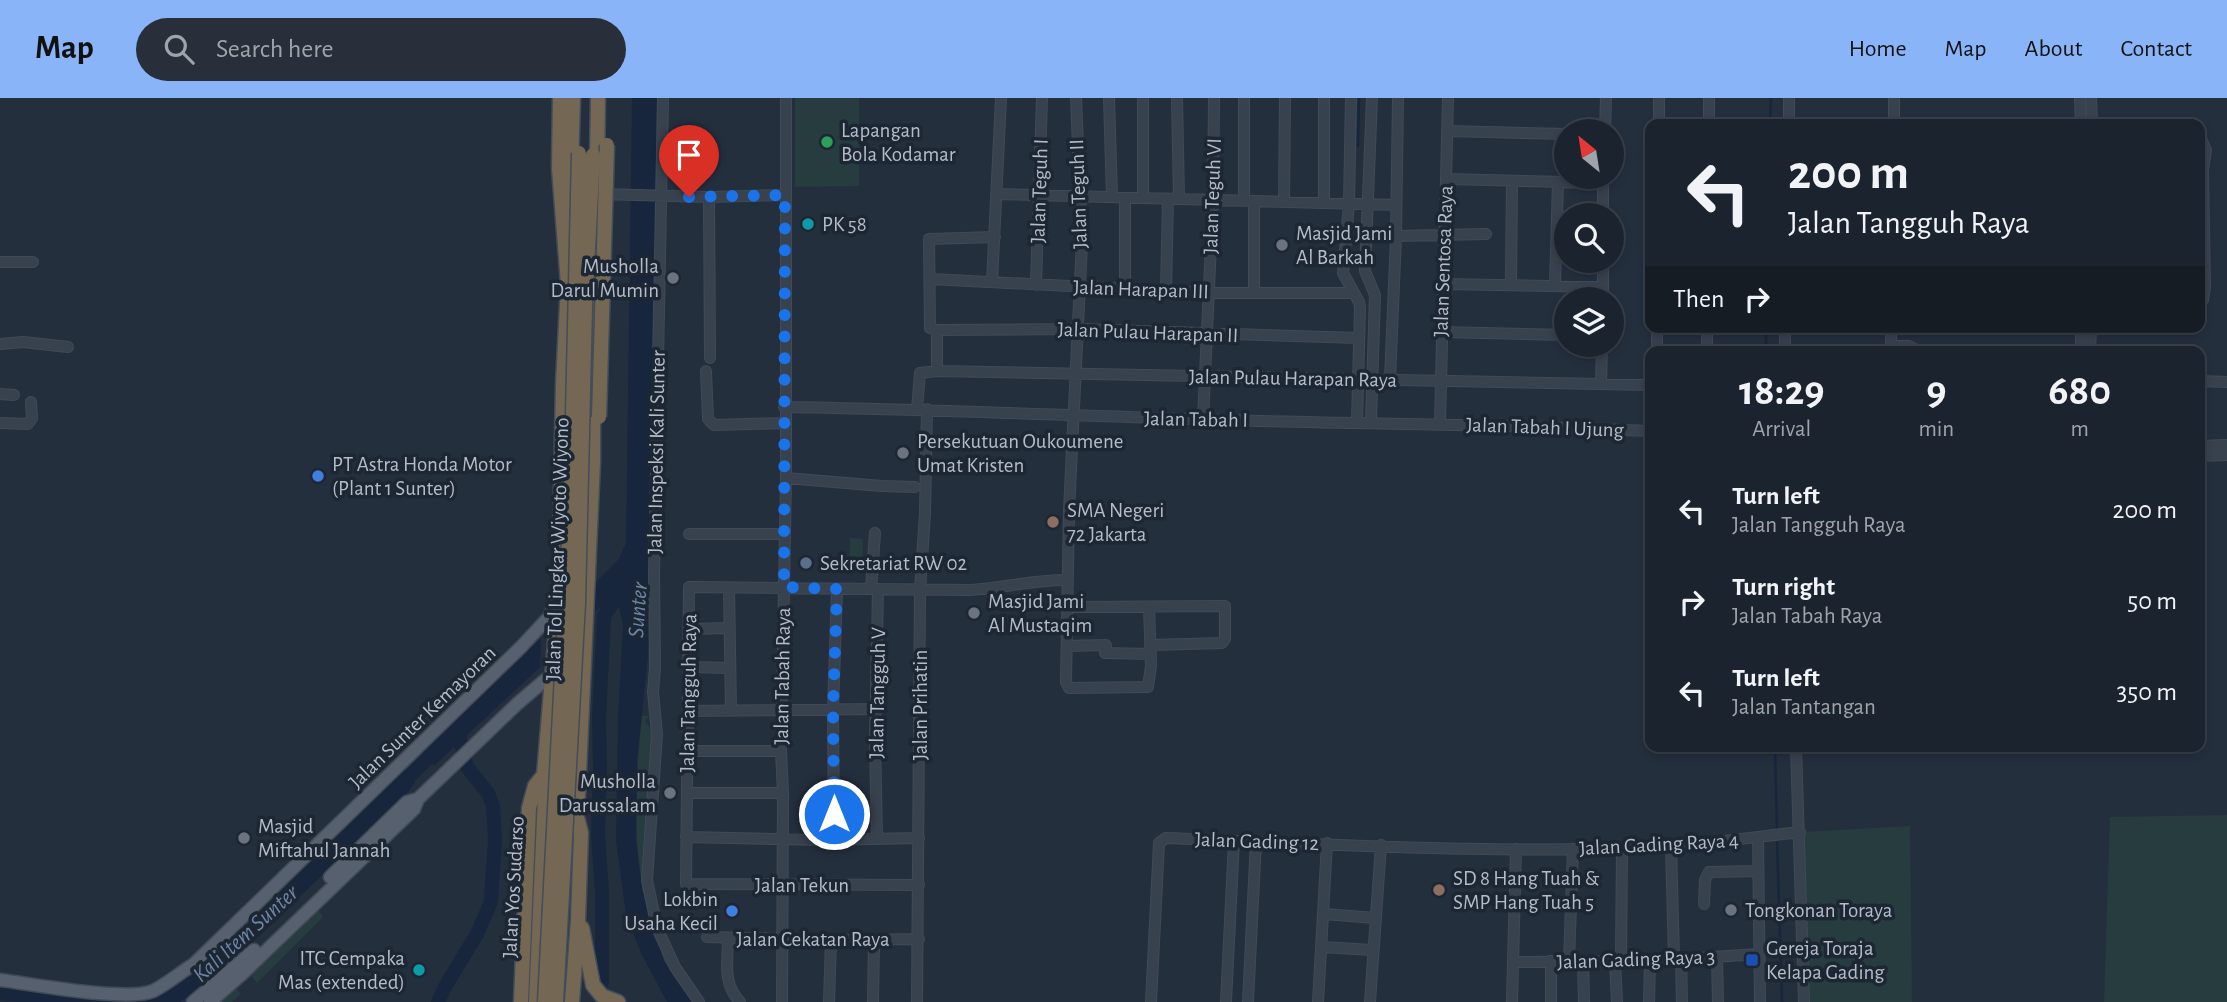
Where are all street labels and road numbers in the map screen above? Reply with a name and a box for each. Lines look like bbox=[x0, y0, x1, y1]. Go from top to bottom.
street label: Jalan Teguh VI bbox=[1200, 138, 1225, 254]
street label: Jalan Teguh I bbox=[1027, 139, 1052, 243]
street label: Jalan Teguh II bbox=[1066, 139, 1091, 249]
street label: Jalan Sentosa Raya bbox=[1430, 185, 1457, 337]
street label: Jalan Harapan III bbox=[1073, 277, 1209, 302]
street label: Jalan Pulau Harapan II bbox=[1057, 319, 1239, 346]
street label: Jalan Inspeksi Kali Sunter bbox=[644, 350, 669, 554]
street label: Jalan Pulau Harapan Raya bbox=[1189, 366, 1398, 391]
street label: Jalan Tabah I bbox=[1144, 408, 1248, 431]
street label: Jalan Tabah I Ujung bbox=[1466, 414, 1625, 441]
street label: Jalan Tol Lingkar Wiyoto Wiyono bbox=[542, 417, 573, 681]
street label: Jalan Tabah Raya bbox=[771, 607, 794, 745]
street label: Jalan Tangguh Raya bbox=[677, 613, 700, 772]
street label: Jalan Tangguh V bbox=[866, 627, 889, 759]
street label: Jalan Sunter Kemayoran bbox=[345, 642, 500, 793]
street label: Jalan Prihatin bbox=[910, 650, 931, 760]
street label: Jalan Yos Sudarso bbox=[499, 816, 528, 958]
street label: Jalan Gading 12 bbox=[1195, 829, 1319, 854]
street label: Jalan Gading Raya 4 bbox=[1579, 830, 1739, 859]
street label: Jalan Tekun bbox=[755, 875, 849, 896]
street label: Jalan Cekatan Raya bbox=[736, 929, 890, 950]
street label: Jalan Gading Raya 3 bbox=[1556, 946, 1716, 973]

